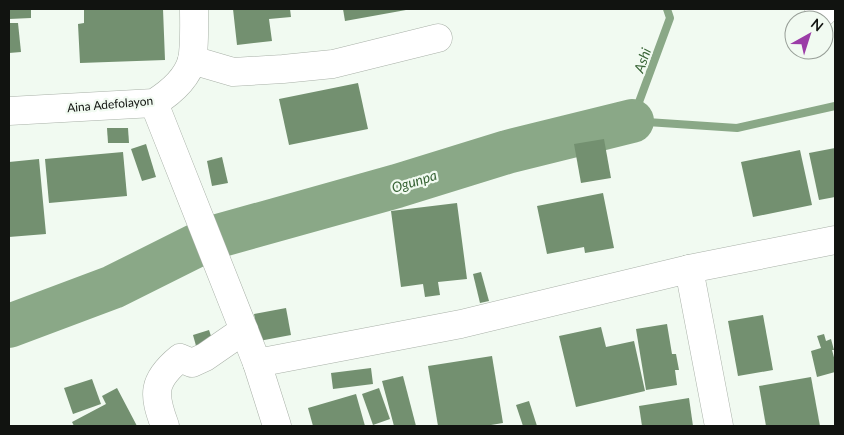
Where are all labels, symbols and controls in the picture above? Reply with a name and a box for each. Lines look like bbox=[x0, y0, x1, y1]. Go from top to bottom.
north arrow bbox=[784, 10, 834, 60]
text: N bbox=[808, 15, 827, 35]
water label: Ashi bbox=[629, 45, 655, 76]
street label: Aina Adefolayon bbox=[66, 93, 154, 115]
water label: Ogunpa bbox=[389, 166, 439, 196]

